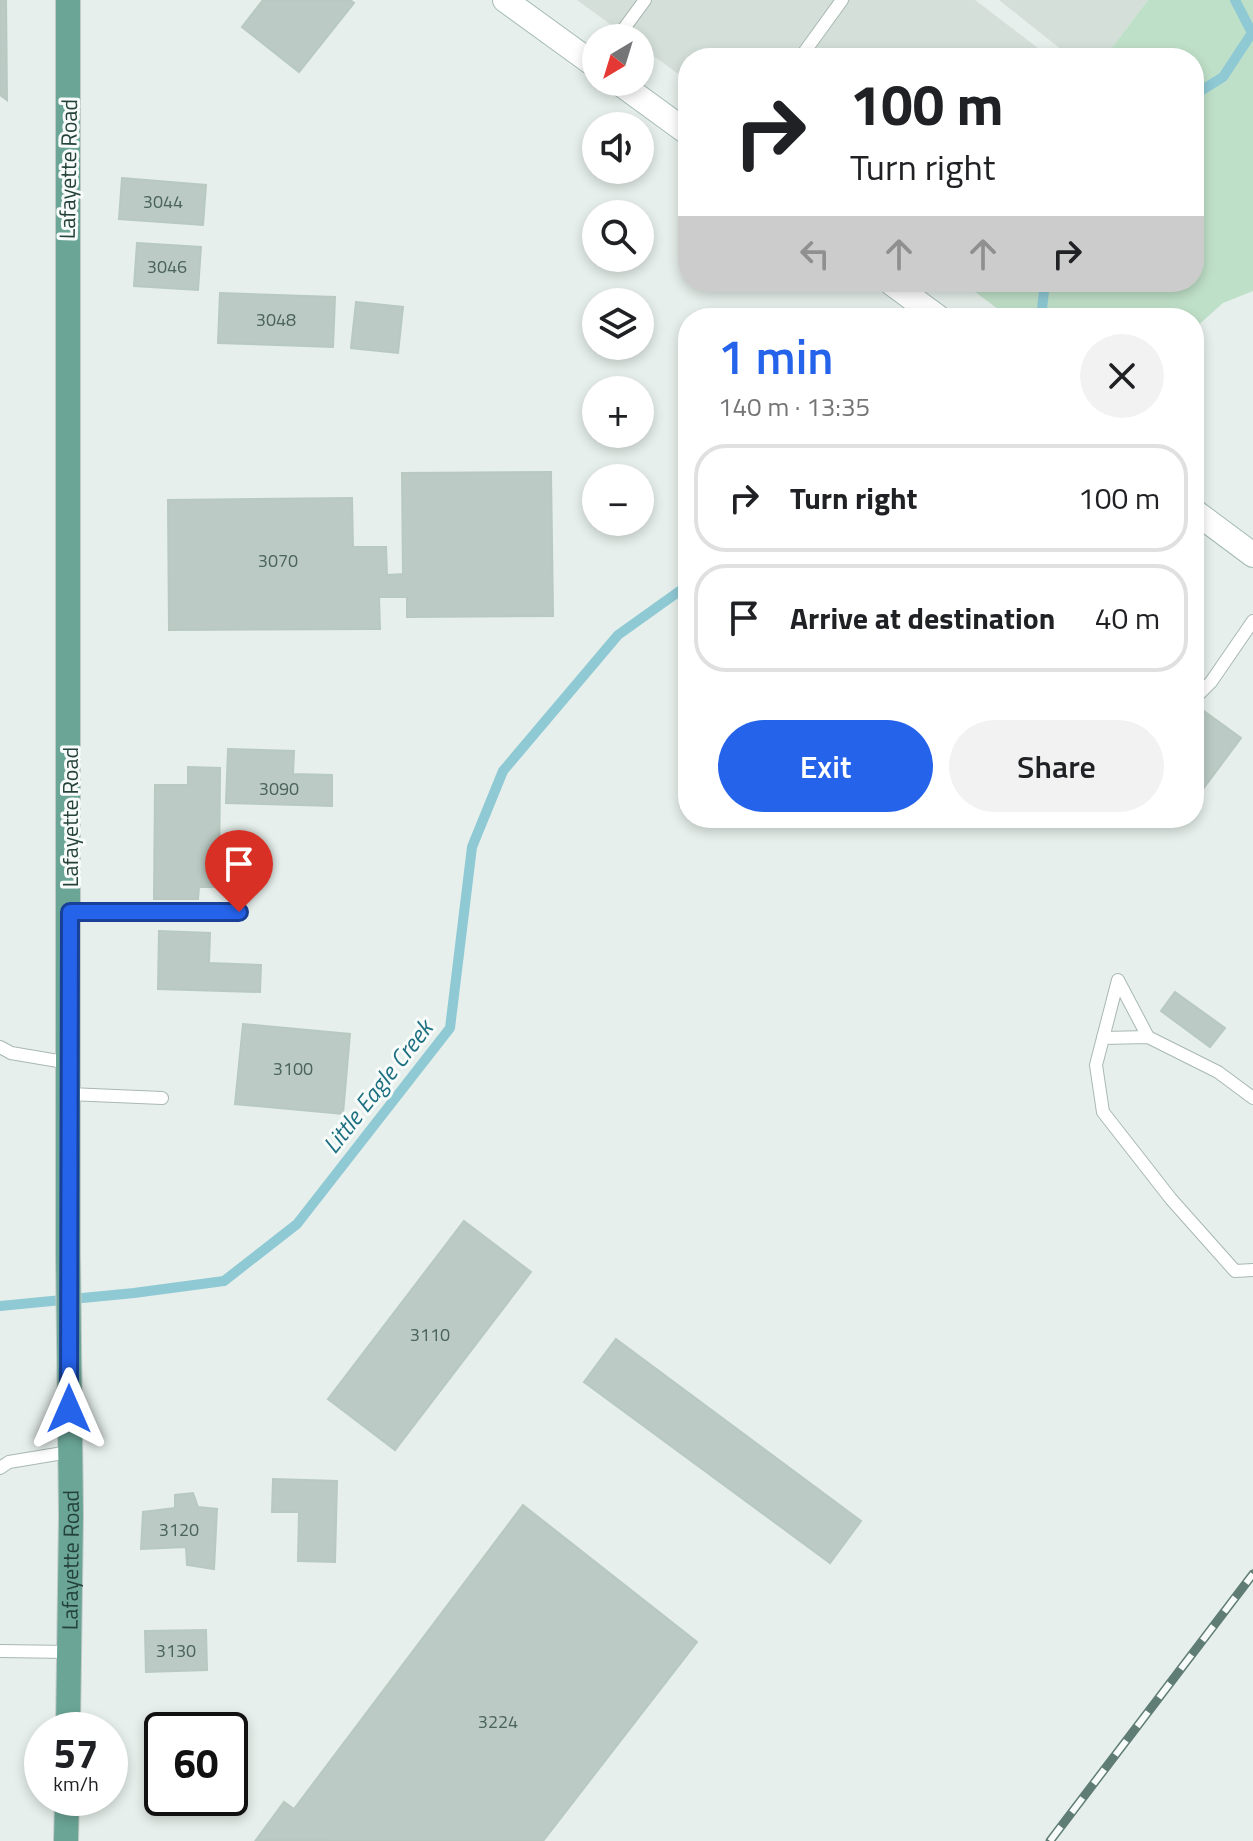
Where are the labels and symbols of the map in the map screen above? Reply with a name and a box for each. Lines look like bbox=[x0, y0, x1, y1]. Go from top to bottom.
north arrow bbox=[582, 24, 654, 96]
street label: Lafayette Road bbox=[50, 99, 86, 239]
house number: 3044 bbox=[143, 188, 183, 215]
house number: 3046 bbox=[147, 253, 187, 280]
house number: 3048 bbox=[256, 306, 296, 333]
house number: 3070 bbox=[258, 547, 298, 574]
street label: Lafayette Road bbox=[53, 747, 87, 887]
house number: 3090 bbox=[259, 775, 299, 802]
pin bbox=[205, 830, 273, 912]
water label: Little Eagle Creek bbox=[313, 1009, 443, 1161]
house number: 3100 bbox=[273, 1055, 313, 1082]
house number: 3110 bbox=[410, 1321, 450, 1348]
position arrow bbox=[27, 1367, 111, 1451]
street label: Lafayette Road bbox=[52, 1490, 88, 1630]
house number: 3120 bbox=[159, 1516, 199, 1543]
house number: 3130 bbox=[156, 1637, 196, 1664]
house number: 3224 bbox=[478, 1708, 518, 1735]
speed limit sign: 60 bbox=[144, 1712, 248, 1816]

